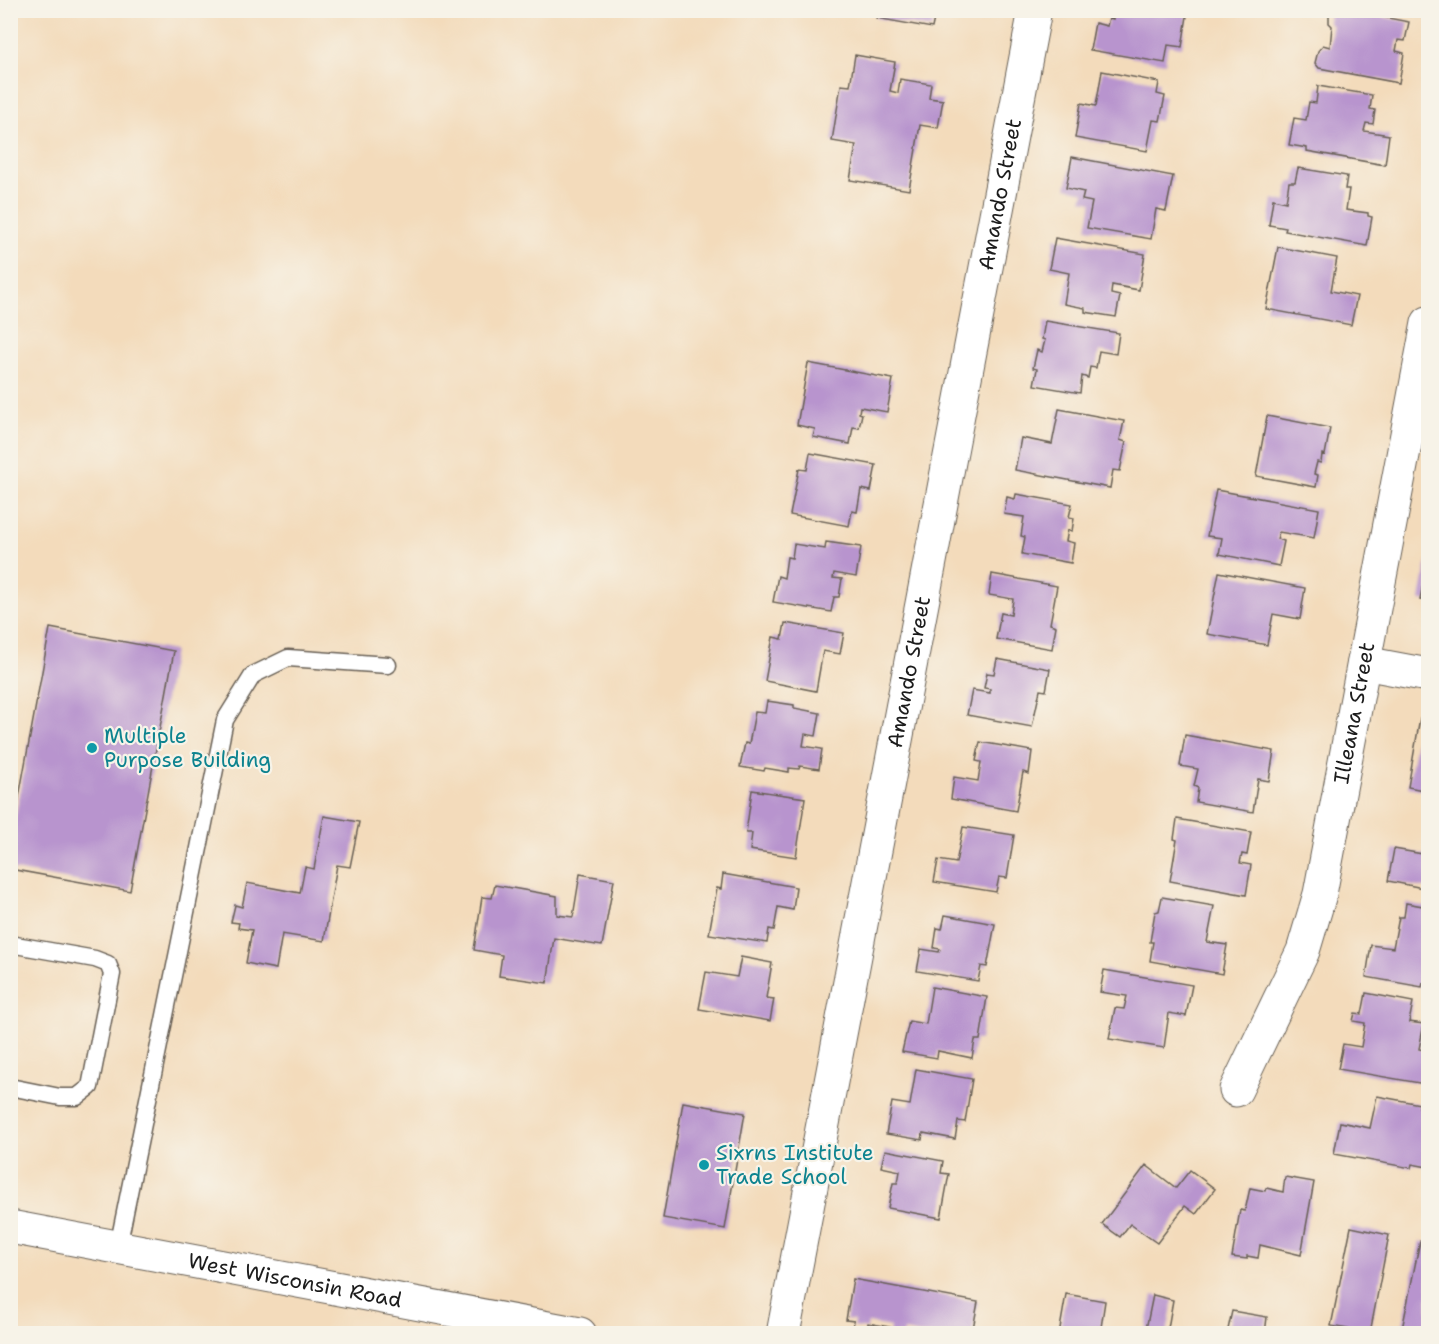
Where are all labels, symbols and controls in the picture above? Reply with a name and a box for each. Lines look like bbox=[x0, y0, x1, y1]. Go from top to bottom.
street label: Amando Street bbox=[972, 116, 1028, 273]
street label: Amando Street bbox=[881, 594, 937, 750]
street label: Illeana Street bbox=[1327, 640, 1381, 786]
place label: Multiple Purpose Building bbox=[104, 722, 271, 774]
marker: Multiple Purpose Building bbox=[85, 741, 99, 755]
place label: Sixrns Institute Trade School bbox=[716, 1139, 874, 1191]
marker: Sixrns Institute Trade School bbox=[697, 1158, 711, 1172]
street label: West Wisconsin Road bbox=[186, 1247, 404, 1314]

